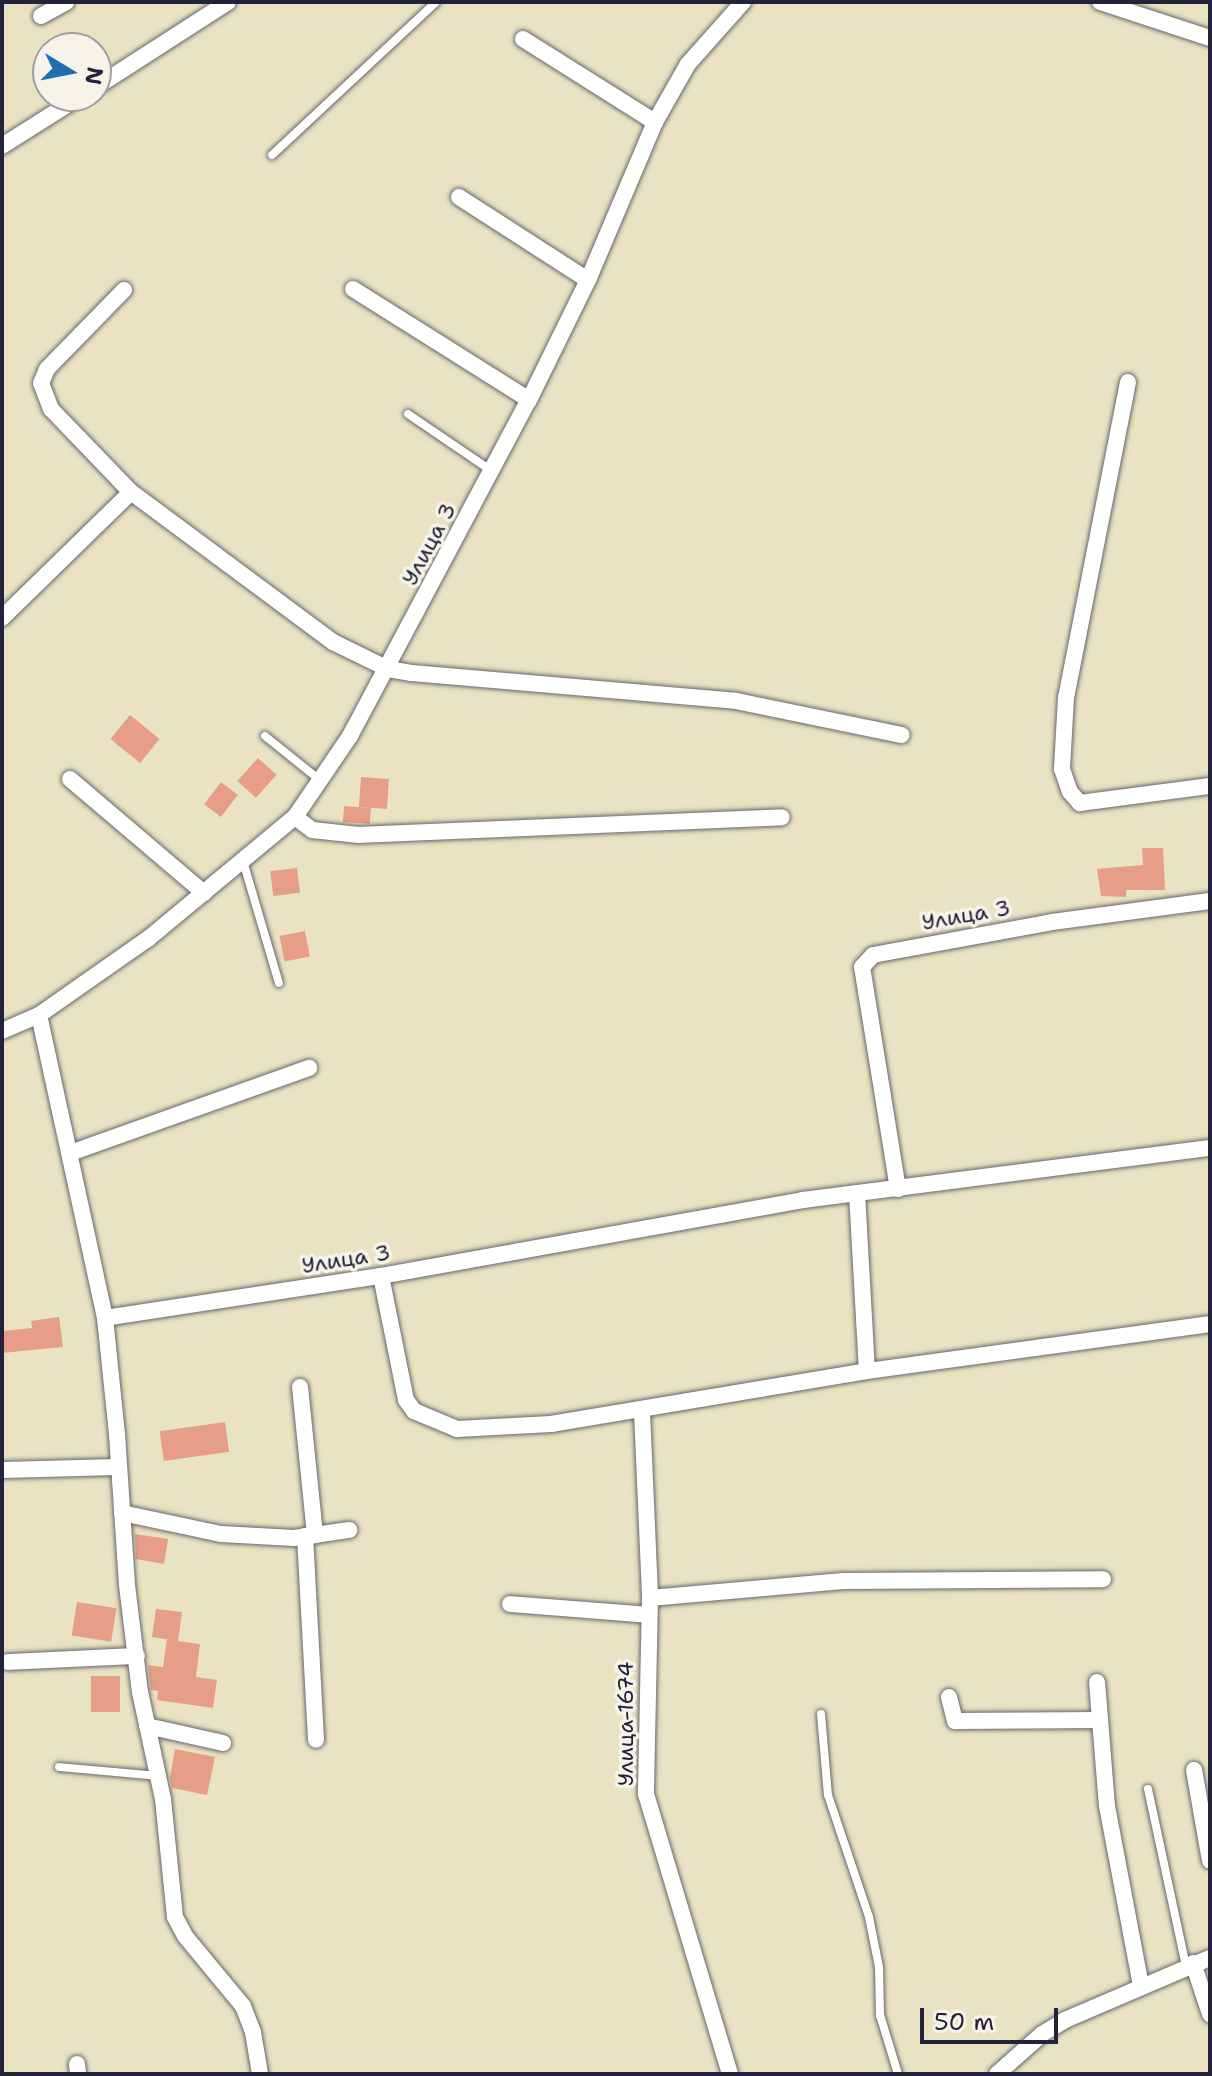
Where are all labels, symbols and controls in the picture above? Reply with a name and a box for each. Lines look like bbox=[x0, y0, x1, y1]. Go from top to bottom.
north arrow bbox=[32, 32, 112, 112]
text: N bbox=[78, 65, 110, 87]
street label: Улица 3 bbox=[396, 498, 462, 590]
street label: Улица 3 bbox=[920, 894, 1012, 936]
street label: Улица 3 bbox=[300, 1239, 392, 1279]
street label: Улица-1674 bbox=[613, 1662, 639, 1786]
scale bar bbox=[924, 1992, 1062, 2042]
text: 50 m bbox=[934, 2006, 994, 2038]

